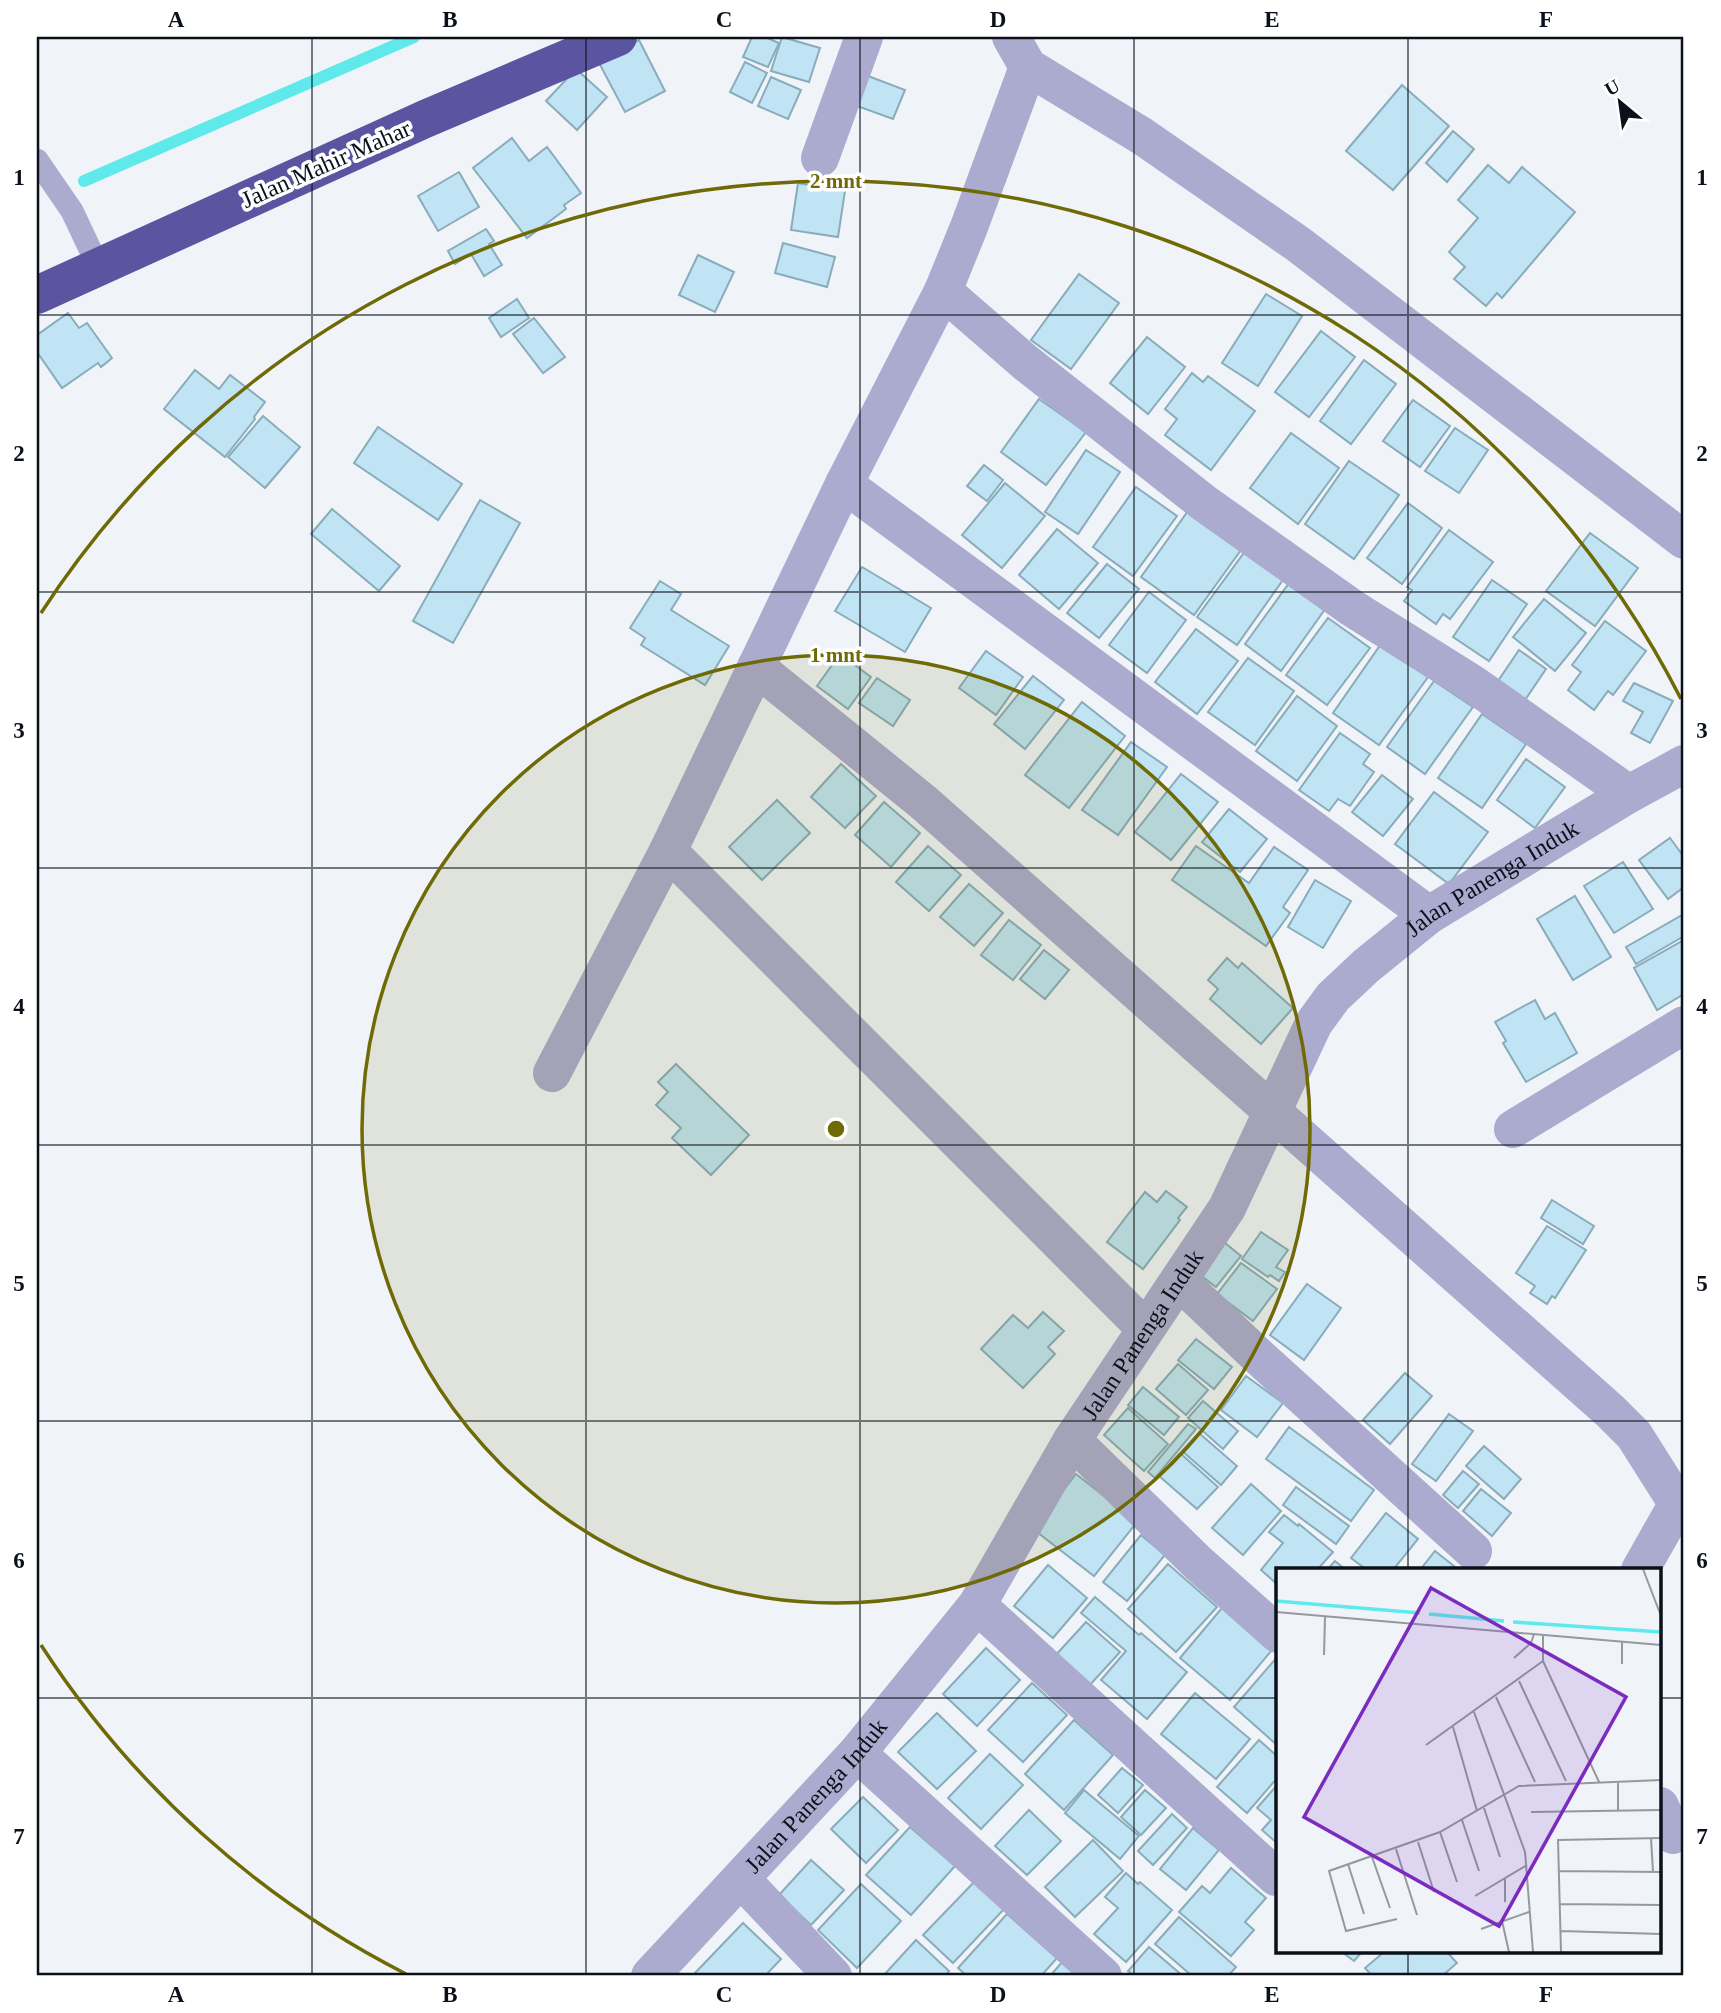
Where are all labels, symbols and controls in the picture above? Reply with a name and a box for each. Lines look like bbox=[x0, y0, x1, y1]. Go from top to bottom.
text: A bbox=[168, 7, 185, 32]
text: B bbox=[442, 7, 458, 32]
text: C bbox=[716, 7, 732, 32]
text: D bbox=[990, 7, 1006, 32]
text: E bbox=[1264, 7, 1280, 32]
text: F bbox=[1539, 7, 1553, 32]
north arrow bbox=[1584, 66, 1654, 136]
text: U bbox=[1601, 75, 1623, 100]
street label: Jalan Mahir Mahar bbox=[237, 115, 415, 213]
text: 1 bbox=[13, 165, 25, 190]
text: 1 bbox=[1696, 165, 1708, 190]
text: 2 mnt bbox=[810, 169, 862, 193]
text: 2 bbox=[13, 441, 25, 466]
text: 2 bbox=[1696, 441, 1708, 466]
text: 1 mnt bbox=[810, 643, 862, 667]
text: 3 bbox=[13, 718, 25, 743]
text: 3 bbox=[1696, 718, 1708, 743]
street label: Jalan Panenga Induk bbox=[1400, 815, 1583, 942]
text: 4 bbox=[13, 994, 25, 1019]
text: 4 bbox=[1696, 994, 1708, 1019]
centre of rings bbox=[824, 1117, 848, 1141]
street label: Jalan Panenga Induk bbox=[1076, 1245, 1208, 1424]
text: 5 bbox=[13, 1271, 25, 1296]
text: 5 bbox=[1696, 1271, 1708, 1296]
text: 6 bbox=[13, 1548, 25, 1573]
text: 6 bbox=[1696, 1548, 1708, 1573]
inset map bbox=[1276, 1568, 1662, 1954]
street label: Jalan Panenga Induk bbox=[740, 1714, 892, 1878]
text: 7 bbox=[13, 1824, 25, 1849]
text: 7 bbox=[1696, 1824, 1708, 1849]
text: A bbox=[168, 1982, 185, 2007]
text: B bbox=[442, 1982, 458, 2007]
text: C bbox=[716, 1982, 732, 2007]
text: D bbox=[990, 1982, 1006, 2007]
text: E bbox=[1264, 1982, 1280, 2007]
text: F bbox=[1539, 1982, 1553, 2007]

